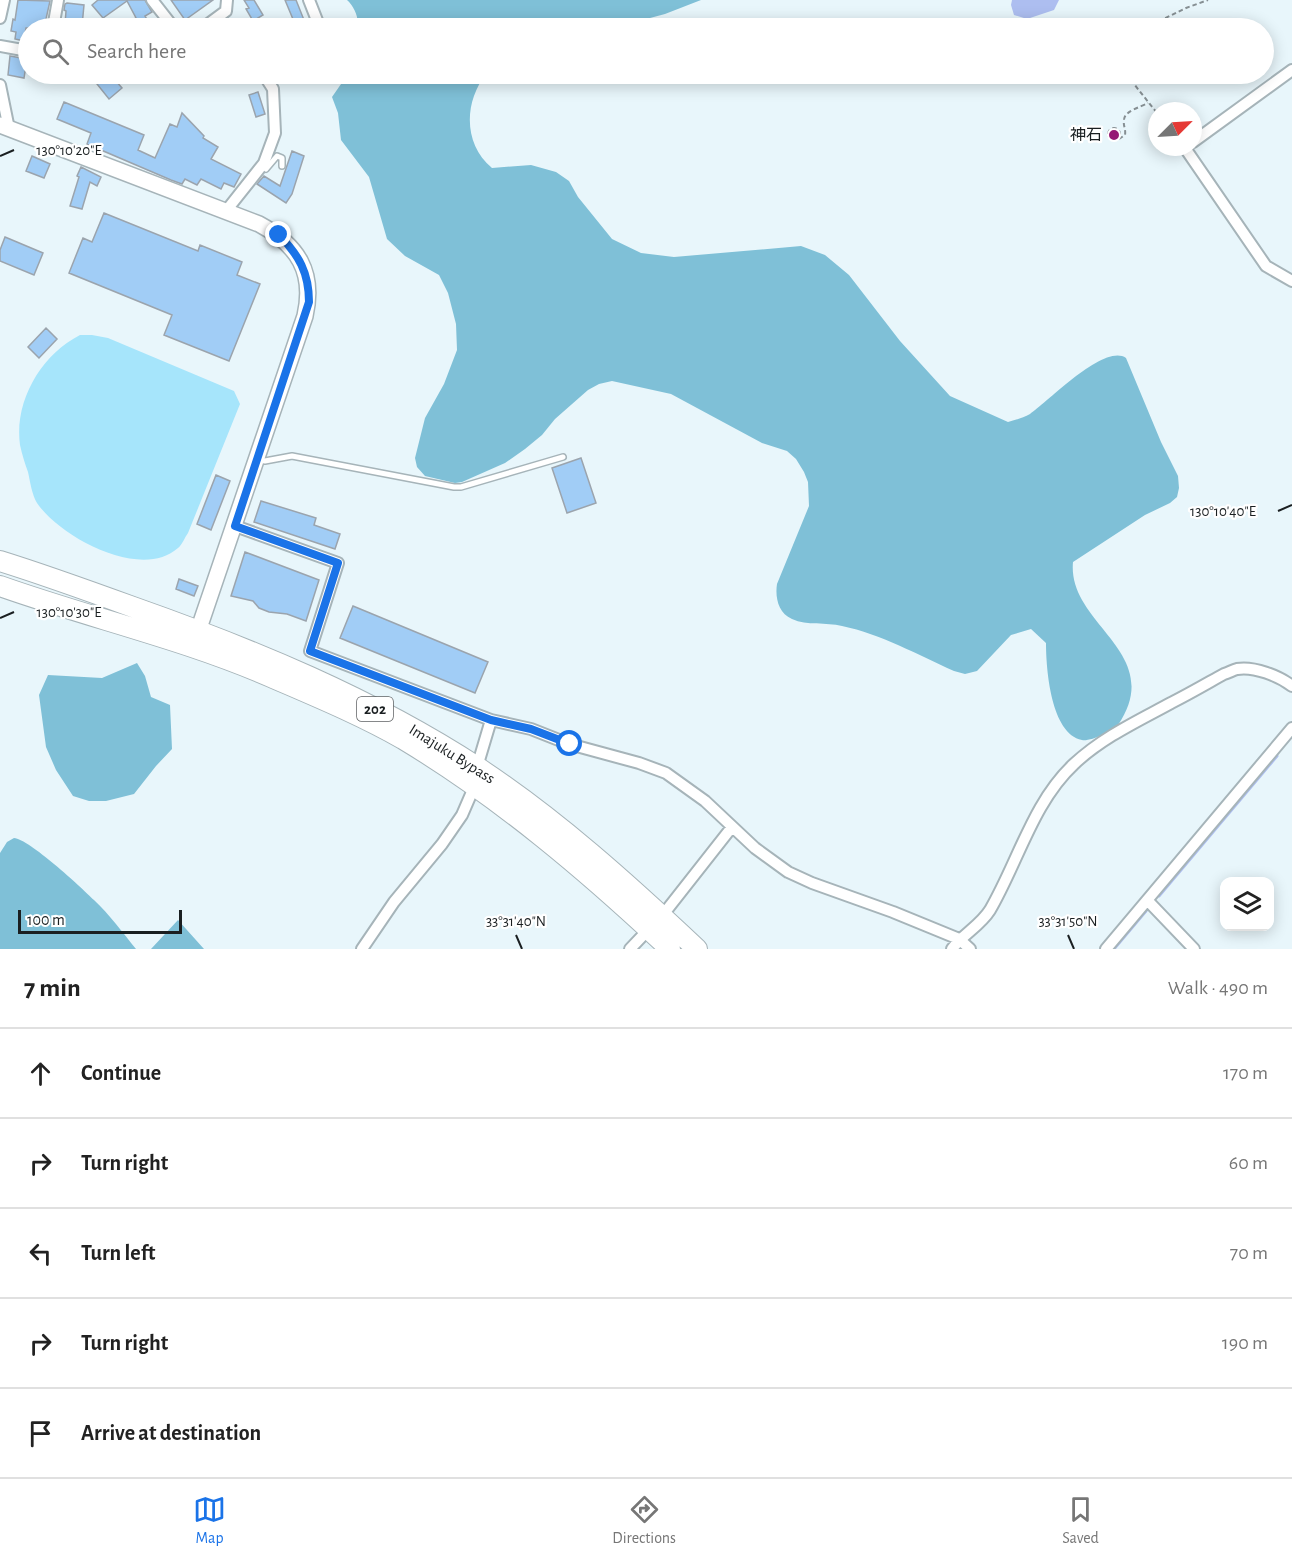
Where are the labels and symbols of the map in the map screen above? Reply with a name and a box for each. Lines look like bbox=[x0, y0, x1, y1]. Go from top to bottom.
north arrow bbox=[1148, 102, 1202, 156]
place label: 神石 bbox=[1070, 127, 1102, 143]
marker: 神石 bbox=[1107, 128, 1121, 142]
text: 130°10'20"E bbox=[36, 143, 102, 158]
route end bbox=[265, 221, 291, 247]
text: 130°10'40"E bbox=[1190, 504, 1256, 519]
text: 130°10'30"E bbox=[37, 605, 101, 620]
road number: 202 bbox=[357, 697, 393, 721]
street label: Imajuku Bypass bbox=[406, 721, 498, 788]
route start bbox=[556, 730, 582, 756]
scale bar bbox=[18, 907, 182, 935]
text: 33°31'40"N bbox=[486, 914, 546, 929]
text: 33°31'50"N bbox=[1038, 914, 1098, 929]

